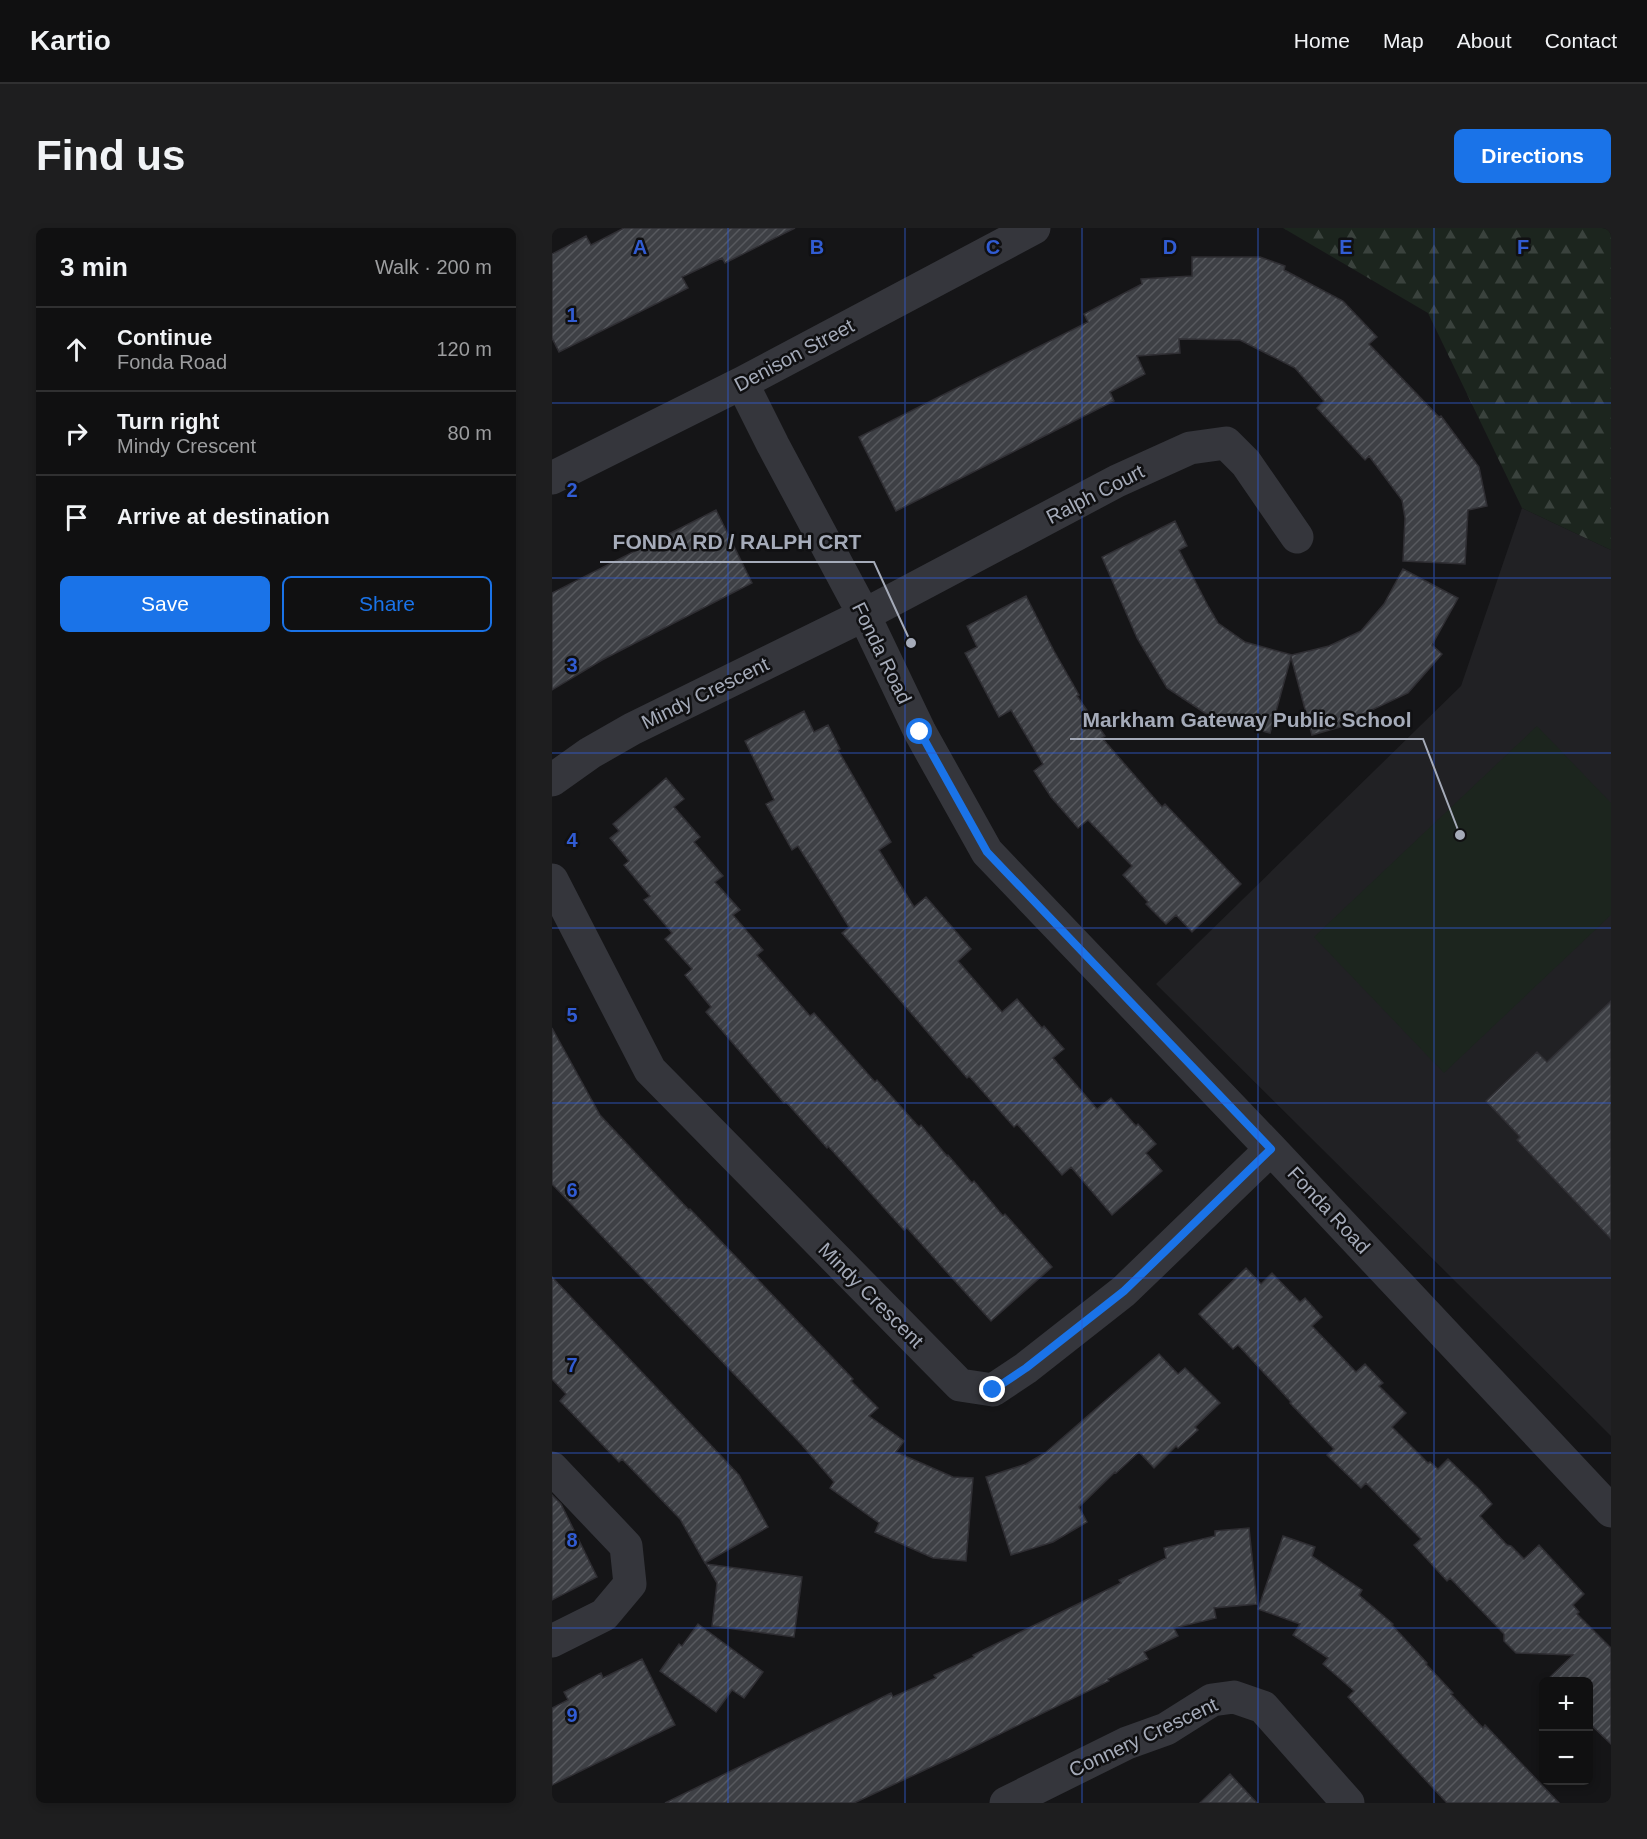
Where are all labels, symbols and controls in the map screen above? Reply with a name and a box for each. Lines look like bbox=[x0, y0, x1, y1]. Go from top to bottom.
text: Kartio bbox=[30, 25, 111, 56]
text: Home bbox=[1294, 29, 1350, 52]
text: Map bbox=[1383, 29, 1424, 52]
text: About bbox=[1457, 29, 1512, 52]
text: Contact bbox=[1545, 29, 1617, 52]
button: Directions bbox=[1454, 129, 1611, 183]
text: Find us bbox=[36, 132, 185, 179]
text: A bbox=[633, 236, 647, 258]
text: B bbox=[810, 236, 824, 258]
text: C bbox=[986, 236, 1000, 258]
text: D bbox=[1163, 236, 1177, 258]
text: E bbox=[1339, 236, 1353, 258]
text: F bbox=[1517, 236, 1529, 258]
text: 3 min bbox=[60, 252, 128, 282]
text: Walk · 200 m bbox=[375, 256, 492, 278]
text: 1 bbox=[566, 304, 578, 326]
street label: Denison Street bbox=[730, 314, 858, 396]
text: Continue bbox=[117, 325, 212, 350]
icon: ahead bbox=[60, 333, 93, 366]
text: 120 m bbox=[436, 338, 492, 360]
text: Fonda Road bbox=[117, 351, 227, 373]
text: Turn right bbox=[117, 409, 219, 434]
icon: right bbox=[60, 417, 93, 450]
text: 80 m bbox=[448, 422, 492, 444]
text: Mindy Crescent bbox=[117, 435, 256, 457]
street label: Ralph Court bbox=[1042, 460, 1148, 528]
text: 2 bbox=[566, 479, 578, 501]
icon: arrive bbox=[60, 501, 93, 534]
text: Arrive at destination bbox=[117, 504, 330, 529]
callout: FONDA RD / RALPH CRT bbox=[600, 523, 874, 562]
text: FONDA RD / RALPH CRT bbox=[613, 530, 862, 553]
button: Save bbox=[60, 576, 270, 632]
button: Share bbox=[282, 576, 492, 632]
street label: Fonda Road bbox=[848, 599, 916, 707]
street label: Mindy Crescent bbox=[638, 652, 773, 733]
text: 3 bbox=[566, 654, 578, 676]
callout: Markham Gateway Public School bbox=[1070, 700, 1423, 739]
text: Markham Gateway Public School bbox=[1082, 708, 1412, 731]
route start bbox=[906, 718, 932, 744]
text: 4 bbox=[566, 829, 578, 851]
text: 5 bbox=[566, 1004, 578, 1026]
street label: Fonda Road bbox=[1283, 1162, 1375, 1258]
text: 6 bbox=[566, 1179, 578, 1201]
street label: Mindy Crescent bbox=[814, 1238, 928, 1352]
text: 7 bbox=[566, 1354, 578, 1376]
route end bbox=[979, 1376, 1005, 1402]
text: 8 bbox=[566, 1529, 578, 1551]
map controls bbox=[1539, 1677, 1593, 1785]
button: + bbox=[1539, 1677, 1593, 1731]
street label: Connery Crescent bbox=[1065, 1693, 1221, 1781]
text: 9 bbox=[566, 1704, 578, 1726]
button: − bbox=[1539, 1731, 1593, 1785]

